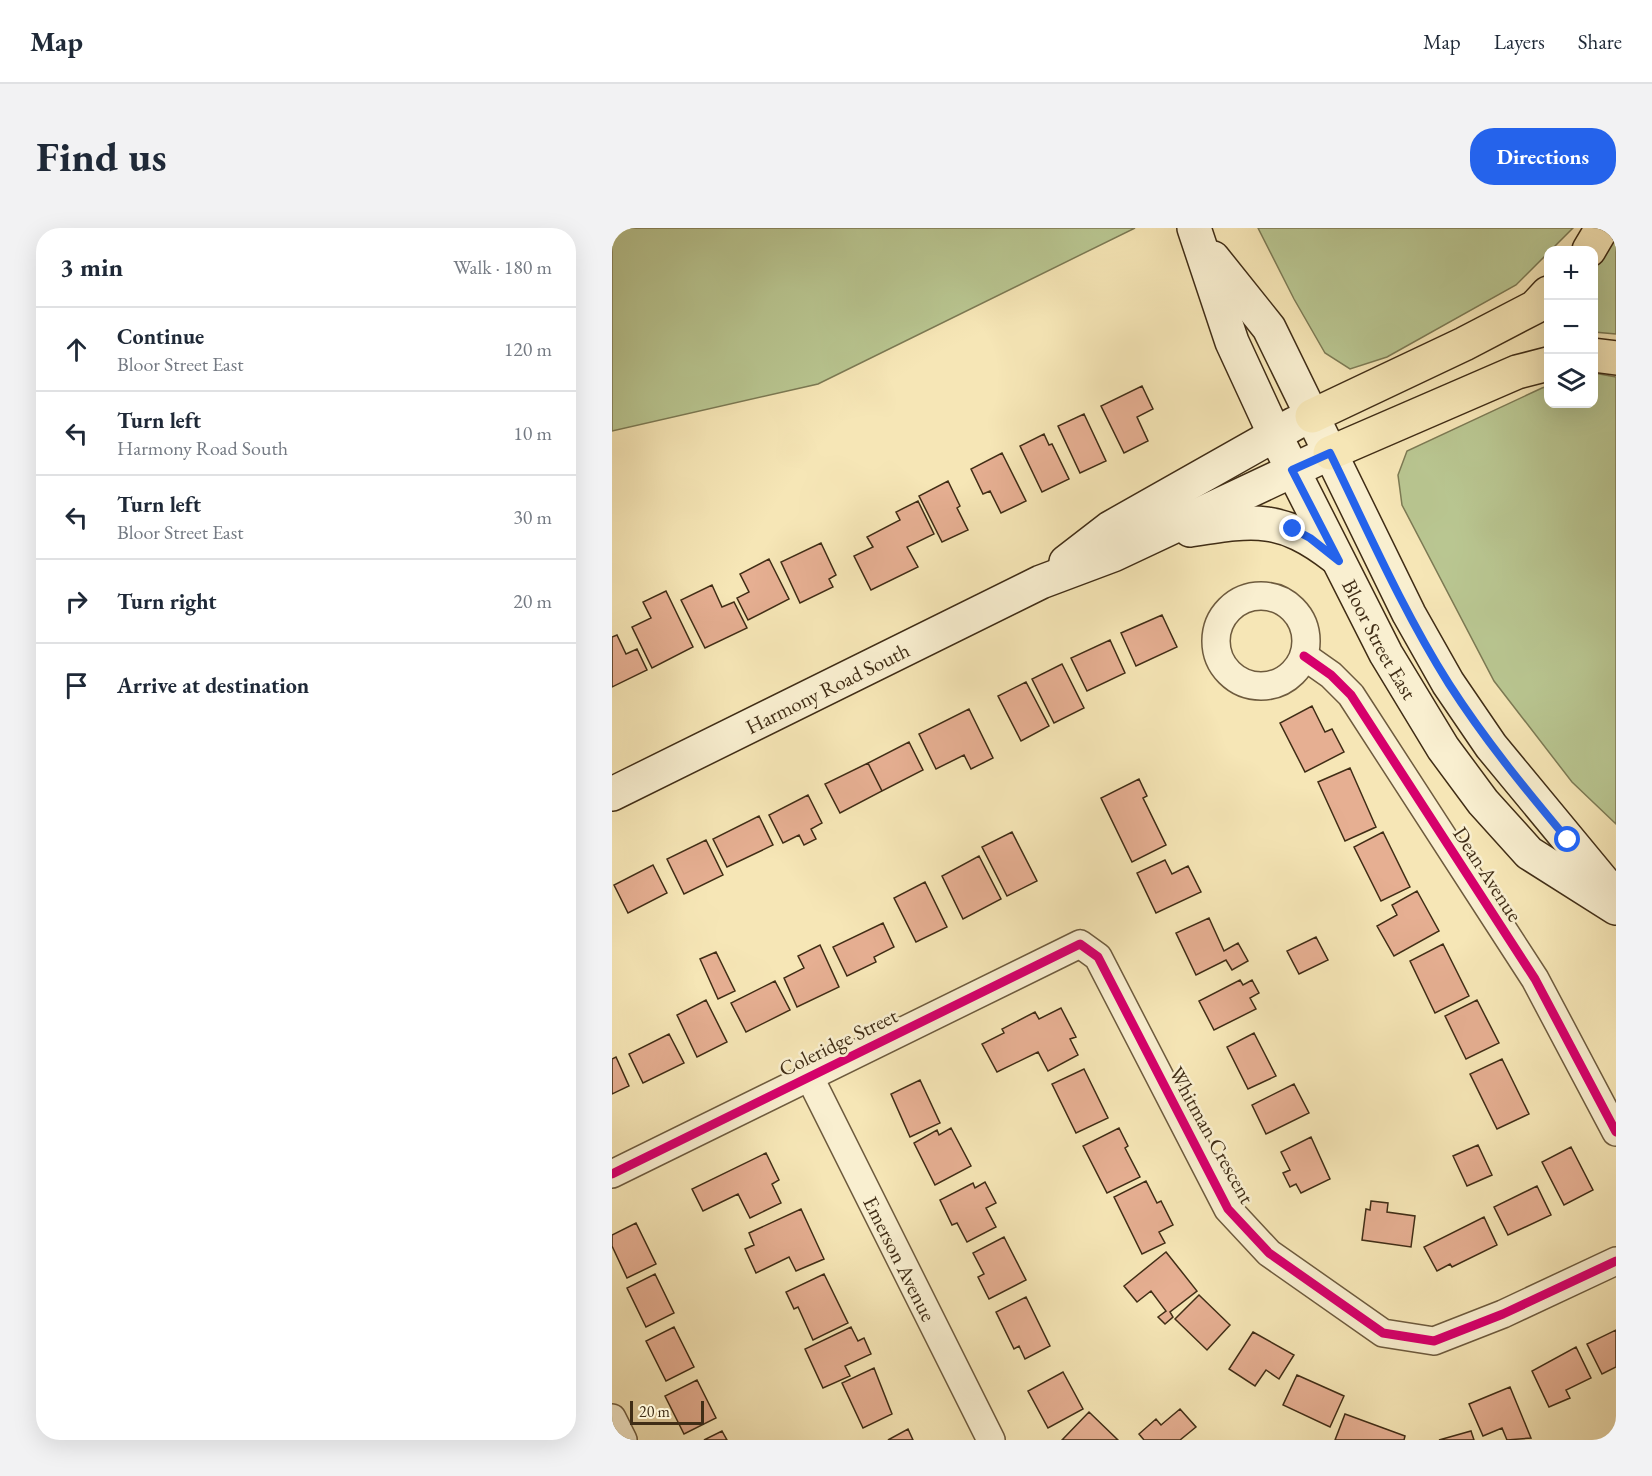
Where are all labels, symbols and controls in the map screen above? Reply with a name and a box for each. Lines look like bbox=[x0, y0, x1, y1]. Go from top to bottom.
text: Map bbox=[30, 23, 83, 59]
text: Map bbox=[1423, 28, 1461, 55]
text: Layers bbox=[1494, 28, 1545, 55]
text: Share bbox=[1578, 28, 1622, 55]
button: Directions bbox=[1470, 128, 1616, 185]
text: Find us bbox=[36, 129, 167, 184]
map controls bbox=[1544, 246, 1598, 408]
button: + bbox=[1544, 246, 1598, 300]
text: 3 min bbox=[60, 250, 123, 284]
text: Walk · 180 m bbox=[453, 254, 552, 280]
button: − bbox=[1544, 300, 1598, 354]
text: Continue bbox=[117, 322, 204, 351]
icon: ahead bbox=[60, 333, 93, 366]
text: 120 m bbox=[504, 336, 552, 362]
text: Bloor Street East bbox=[117, 351, 243, 377]
button: layers bbox=[1544, 354, 1598, 408]
text: Turn left bbox=[117, 406, 201, 435]
icon: left bbox=[60, 417, 93, 450]
text: 10 m bbox=[513, 420, 552, 446]
text: Harmony Road South bbox=[117, 435, 288, 461]
text: Turn left bbox=[117, 490, 201, 519]
icon: left bbox=[60, 501, 93, 534]
text: 30 m bbox=[513, 504, 552, 530]
route end bbox=[1279, 515, 1305, 541]
text: Bloor Street East bbox=[117, 519, 243, 545]
street label: Bloor Street East bbox=[1337, 574, 1424, 704]
icon: right bbox=[60, 585, 93, 618]
text: Turn right bbox=[117, 587, 216, 616]
text: 20 m bbox=[513, 588, 552, 614]
street label: Harmony Road South bbox=[741, 636, 914, 740]
icon: arrive bbox=[60, 669, 93, 702]
text: Arrive at destination bbox=[117, 671, 309, 700]
street label: Dean Avenue bbox=[1447, 821, 1529, 927]
route start bbox=[1554, 826, 1580, 852]
street label: Coleridge Street bbox=[774, 1001, 902, 1082]
street label: Whitman Crescent bbox=[1163, 1062, 1261, 1209]
street label: Emerson Avenue bbox=[858, 1191, 943, 1325]
scale bar bbox=[630, 1398, 704, 1426]
text: 20 m bbox=[639, 1401, 670, 1422]

